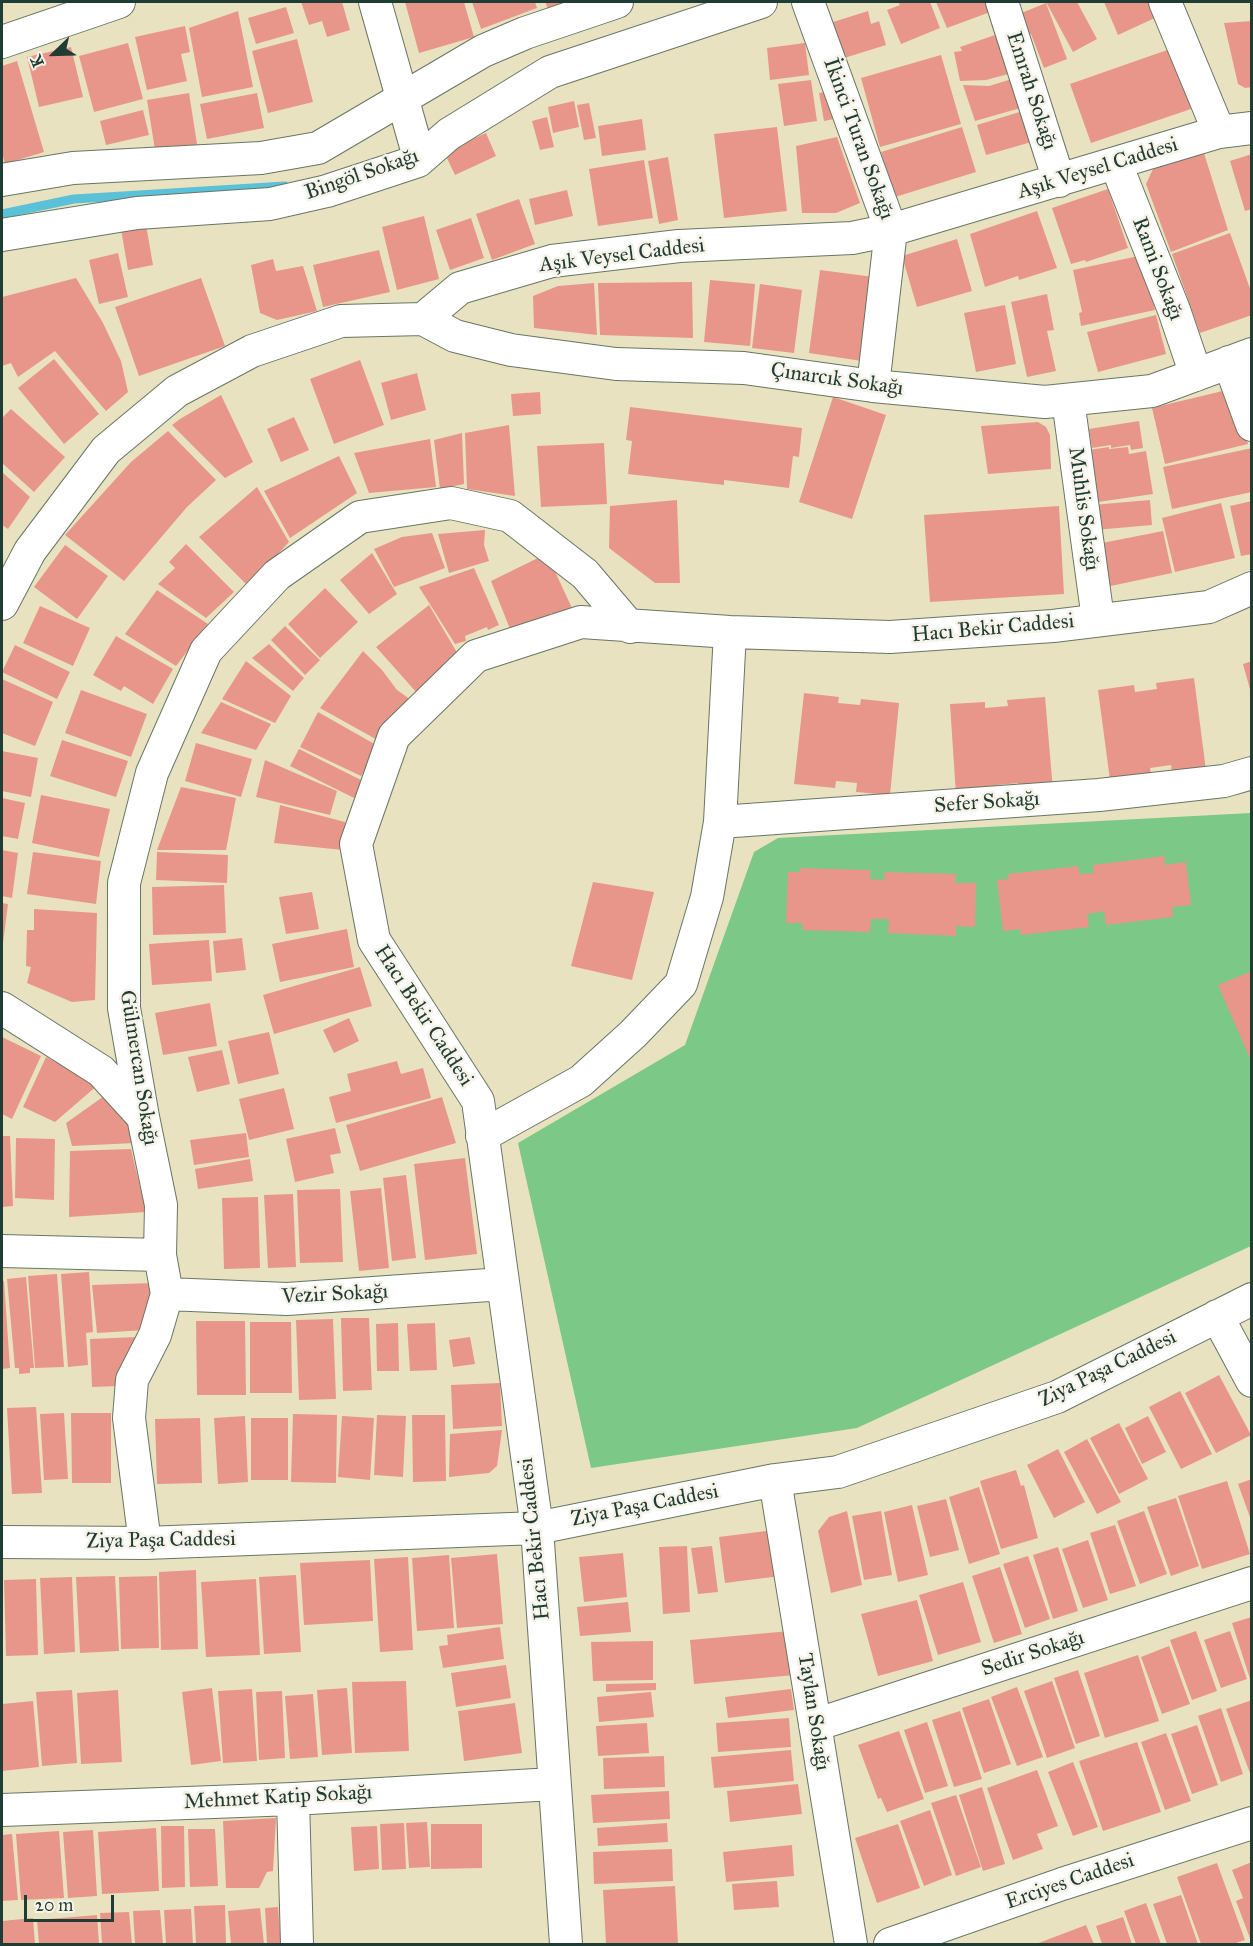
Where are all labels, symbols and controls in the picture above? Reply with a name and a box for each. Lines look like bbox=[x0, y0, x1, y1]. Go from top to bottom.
north arrow bbox=[24, 24, 84, 84]
street label: Emrah Sokağı bbox=[1000, 29, 1062, 153]
text: K bbox=[26, 52, 48, 70]
street label: İkinci Turan Sokağı bbox=[817, 55, 899, 223]
street label: Aşık Veysel Caddesi bbox=[1015, 133, 1181, 205]
street label: Bingöl Sokağı bbox=[302, 144, 422, 206]
street label: Rami Sokağı bbox=[1126, 214, 1188, 324]
street label: Aşık Veysel Caddesi bbox=[538, 233, 706, 279]
street label: Çınarcık Sokağı bbox=[769, 358, 905, 402]
street label: Muhlis Sokağı bbox=[1062, 445, 1104, 573]
street label: Hacı Bekir Caddesi bbox=[911, 609, 1075, 649]
street label: Sefer Sokağı bbox=[933, 787, 1041, 819]
street label: Hacı Bekir Caddesi bbox=[368, 941, 478, 1091]
street label: Gülmercan Sokağı bbox=[113, 989, 163, 1147]
street label: Vezir Sokağı bbox=[281, 1280, 389, 1310]
street label: Ziya Paşa Caddesi bbox=[1035, 1325, 1181, 1413]
street label: Hacı Bekir Caddesi bbox=[514, 1457, 556, 1621]
street label: Ziya Paşa Caddesi bbox=[569, 1479, 721, 1533]
street label: Ziya Paşa Caddesi bbox=[86, 1527, 236, 1555]
street label: Sedir Sokağı bbox=[978, 1626, 1088, 1682]
street label: Taylan Sokağı bbox=[791, 1651, 835, 1773]
street label: Mehmet Katip Sokağı bbox=[183, 1780, 373, 1816]
street label: Erciyes Caddesi bbox=[1002, 1848, 1138, 1916]
scale bar bbox=[27, 1883, 117, 1921]
text: 20 m bbox=[35, 1894, 73, 1916]

